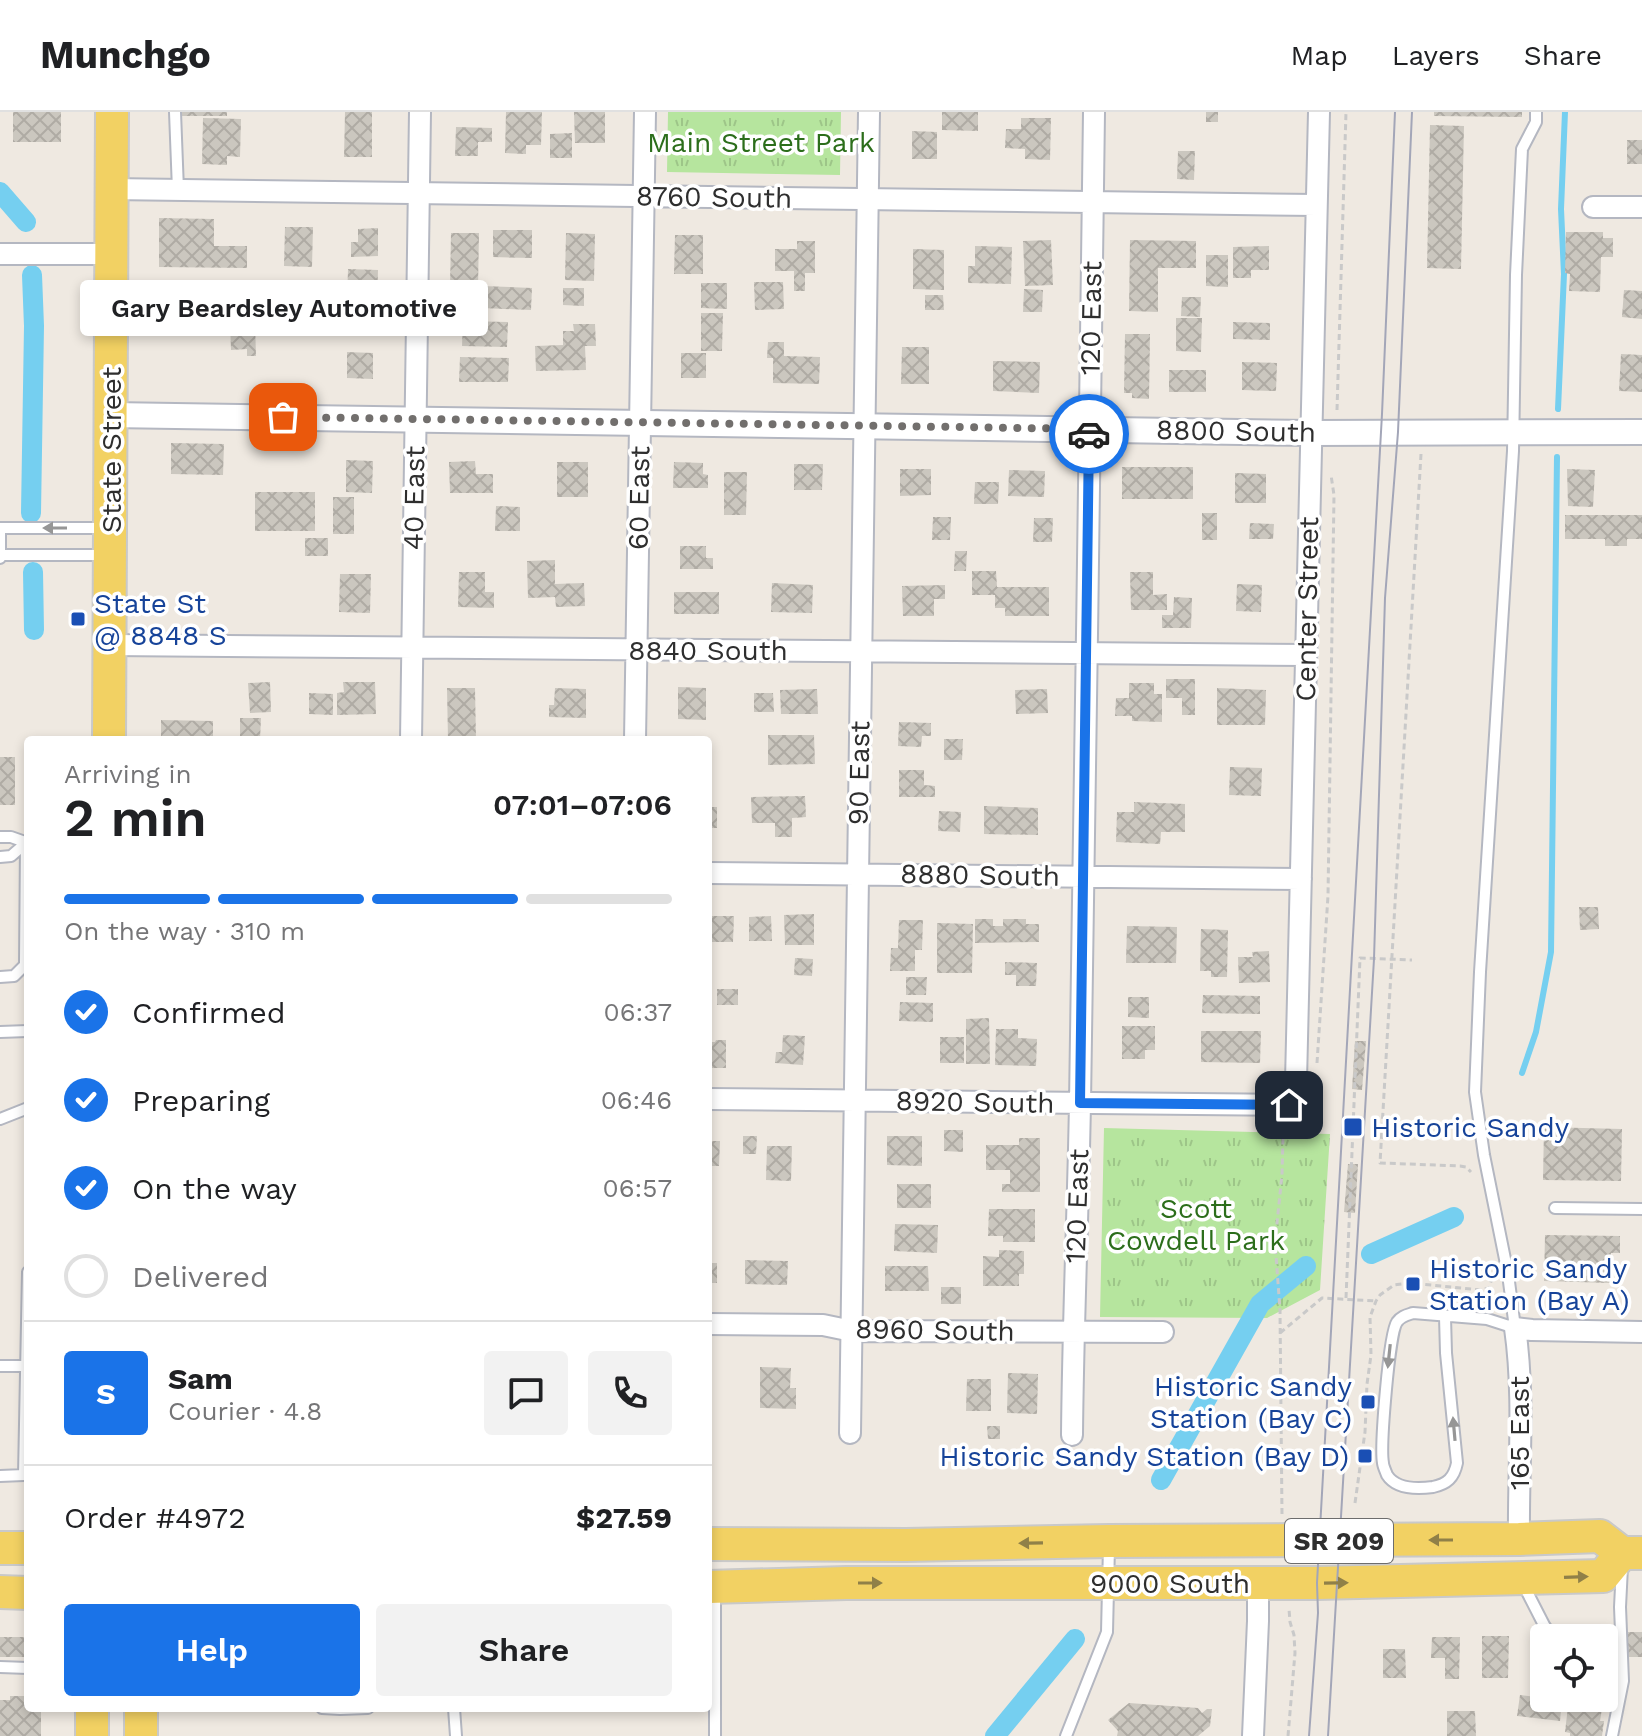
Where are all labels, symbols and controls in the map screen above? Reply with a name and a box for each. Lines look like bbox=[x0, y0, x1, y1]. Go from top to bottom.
text: Munchgo bbox=[40, 33, 211, 77]
text: Map bbox=[1291, 39, 1348, 72]
text: Layers bbox=[1392, 39, 1480, 72]
text: Share bbox=[1524, 39, 1602, 72]
park label: Main Street Park bbox=[647, 126, 875, 159]
street label: 8760 South bbox=[636, 179, 792, 215]
street label: 120 East bbox=[1074, 260, 1109, 375]
callout: Gary Beardsley Automotive bbox=[79, 281, 487, 337]
text: Gary Beardsley Automotive bbox=[111, 293, 457, 323]
street label: State Street bbox=[95, 366, 128, 533]
pin bbox=[249, 383, 317, 451]
courier bbox=[1049, 394, 1129, 474]
icon: bag bbox=[261, 395, 305, 439]
icon: car bbox=[1067, 412, 1111, 456]
street label: 8800 South bbox=[1156, 413, 1316, 449]
street label: 40 East bbox=[397, 445, 431, 550]
street label: 60 East bbox=[622, 445, 656, 550]
street label: Center Street bbox=[1289, 516, 1325, 702]
one-way arrow bbox=[42, 522, 67, 534]
place label: State St @ 8848 S bbox=[94, 587, 227, 652]
marker: State St @ 8848 S bbox=[69, 610, 87, 628]
street label: 8840 South bbox=[628, 634, 788, 667]
street label: 90 East bbox=[842, 720, 876, 826]
text: Arriving in bbox=[64, 759, 192, 789]
text: 07:01–07:06 bbox=[493, 787, 672, 822]
text: 2 min bbox=[64, 788, 207, 849]
street label: 8880 South bbox=[900, 857, 1060, 893]
text: On the way · 310 m bbox=[64, 916, 305, 946]
icon: check bbox=[64, 990, 108, 1034]
text: Confirmed bbox=[132, 995, 286, 1030]
text: 06:37 bbox=[604, 997, 672, 1027]
pin bbox=[1255, 1071, 1323, 1139]
icon: check bbox=[64, 1078, 108, 1122]
text: Preparing bbox=[132, 1083, 270, 1118]
icon: home bbox=[1267, 1083, 1311, 1127]
street label: 8920 South bbox=[895, 1084, 1055, 1120]
text: 06:46 bbox=[601, 1085, 672, 1115]
place label: Historic Sandy bbox=[1371, 1111, 1570, 1144]
marker: Historic Sandy bbox=[1342, 1116, 1364, 1138]
street label: 120 East bbox=[1059, 1148, 1095, 1264]
icon: check bbox=[64, 1166, 108, 1210]
text: On the way bbox=[132, 1171, 297, 1206]
text: 06:57 bbox=[603, 1173, 672, 1203]
park label: Scott Cowdell Park bbox=[1107, 1192, 1285, 1257]
place label: Historic Sandy Station (Bay A) bbox=[1429, 1252, 1629, 1317]
text: Delivered bbox=[132, 1259, 269, 1294]
marker: Historic Sandy Station (Bay A) bbox=[1404, 1275, 1422, 1293]
street label: 8960 South bbox=[855, 1312, 1015, 1348]
one-way arrow bbox=[1383, 1344, 1396, 1369]
button: chat bbox=[484, 1351, 568, 1435]
button: phone bbox=[588, 1351, 672, 1435]
text: Sam bbox=[168, 1361, 233, 1396]
place label: Historic Sandy Station (Bay C) bbox=[1150, 1370, 1353, 1435]
text: S bbox=[96, 1376, 116, 1411]
street label: 165 East bbox=[1503, 1376, 1536, 1490]
marker: Historic Sandy Station (Bay C) bbox=[1359, 1393, 1377, 1411]
text: Courier · 4.8 bbox=[168, 1396, 322, 1426]
one-way arrow bbox=[1447, 1416, 1460, 1441]
place label: Historic Sandy Station (Bay D) bbox=[939, 1440, 1349, 1473]
marker: Historic Sandy Station (Bay D) bbox=[1356, 1447, 1374, 1465]
text: Order #4972 bbox=[64, 1500, 246, 1535]
text: $27.59 bbox=[576, 1500, 672, 1535]
road number: SR 209 bbox=[1285, 1519, 1393, 1563]
one-way arrow bbox=[1428, 1533, 1453, 1546]
one-way arrow bbox=[1018, 1537, 1043, 1549]
street label: 9000 South bbox=[1090, 1567, 1250, 1600]
one-way arrow bbox=[1564, 1570, 1589, 1583]
one-way arrow bbox=[858, 1577, 883, 1590]
one-way arrow bbox=[1324, 1577, 1349, 1589]
button: Help bbox=[64, 1604, 360, 1696]
button: Share bbox=[376, 1604, 672, 1696]
map controls bbox=[1530, 1624, 1618, 1712]
button: locate bbox=[1530, 1624, 1618, 1712]

